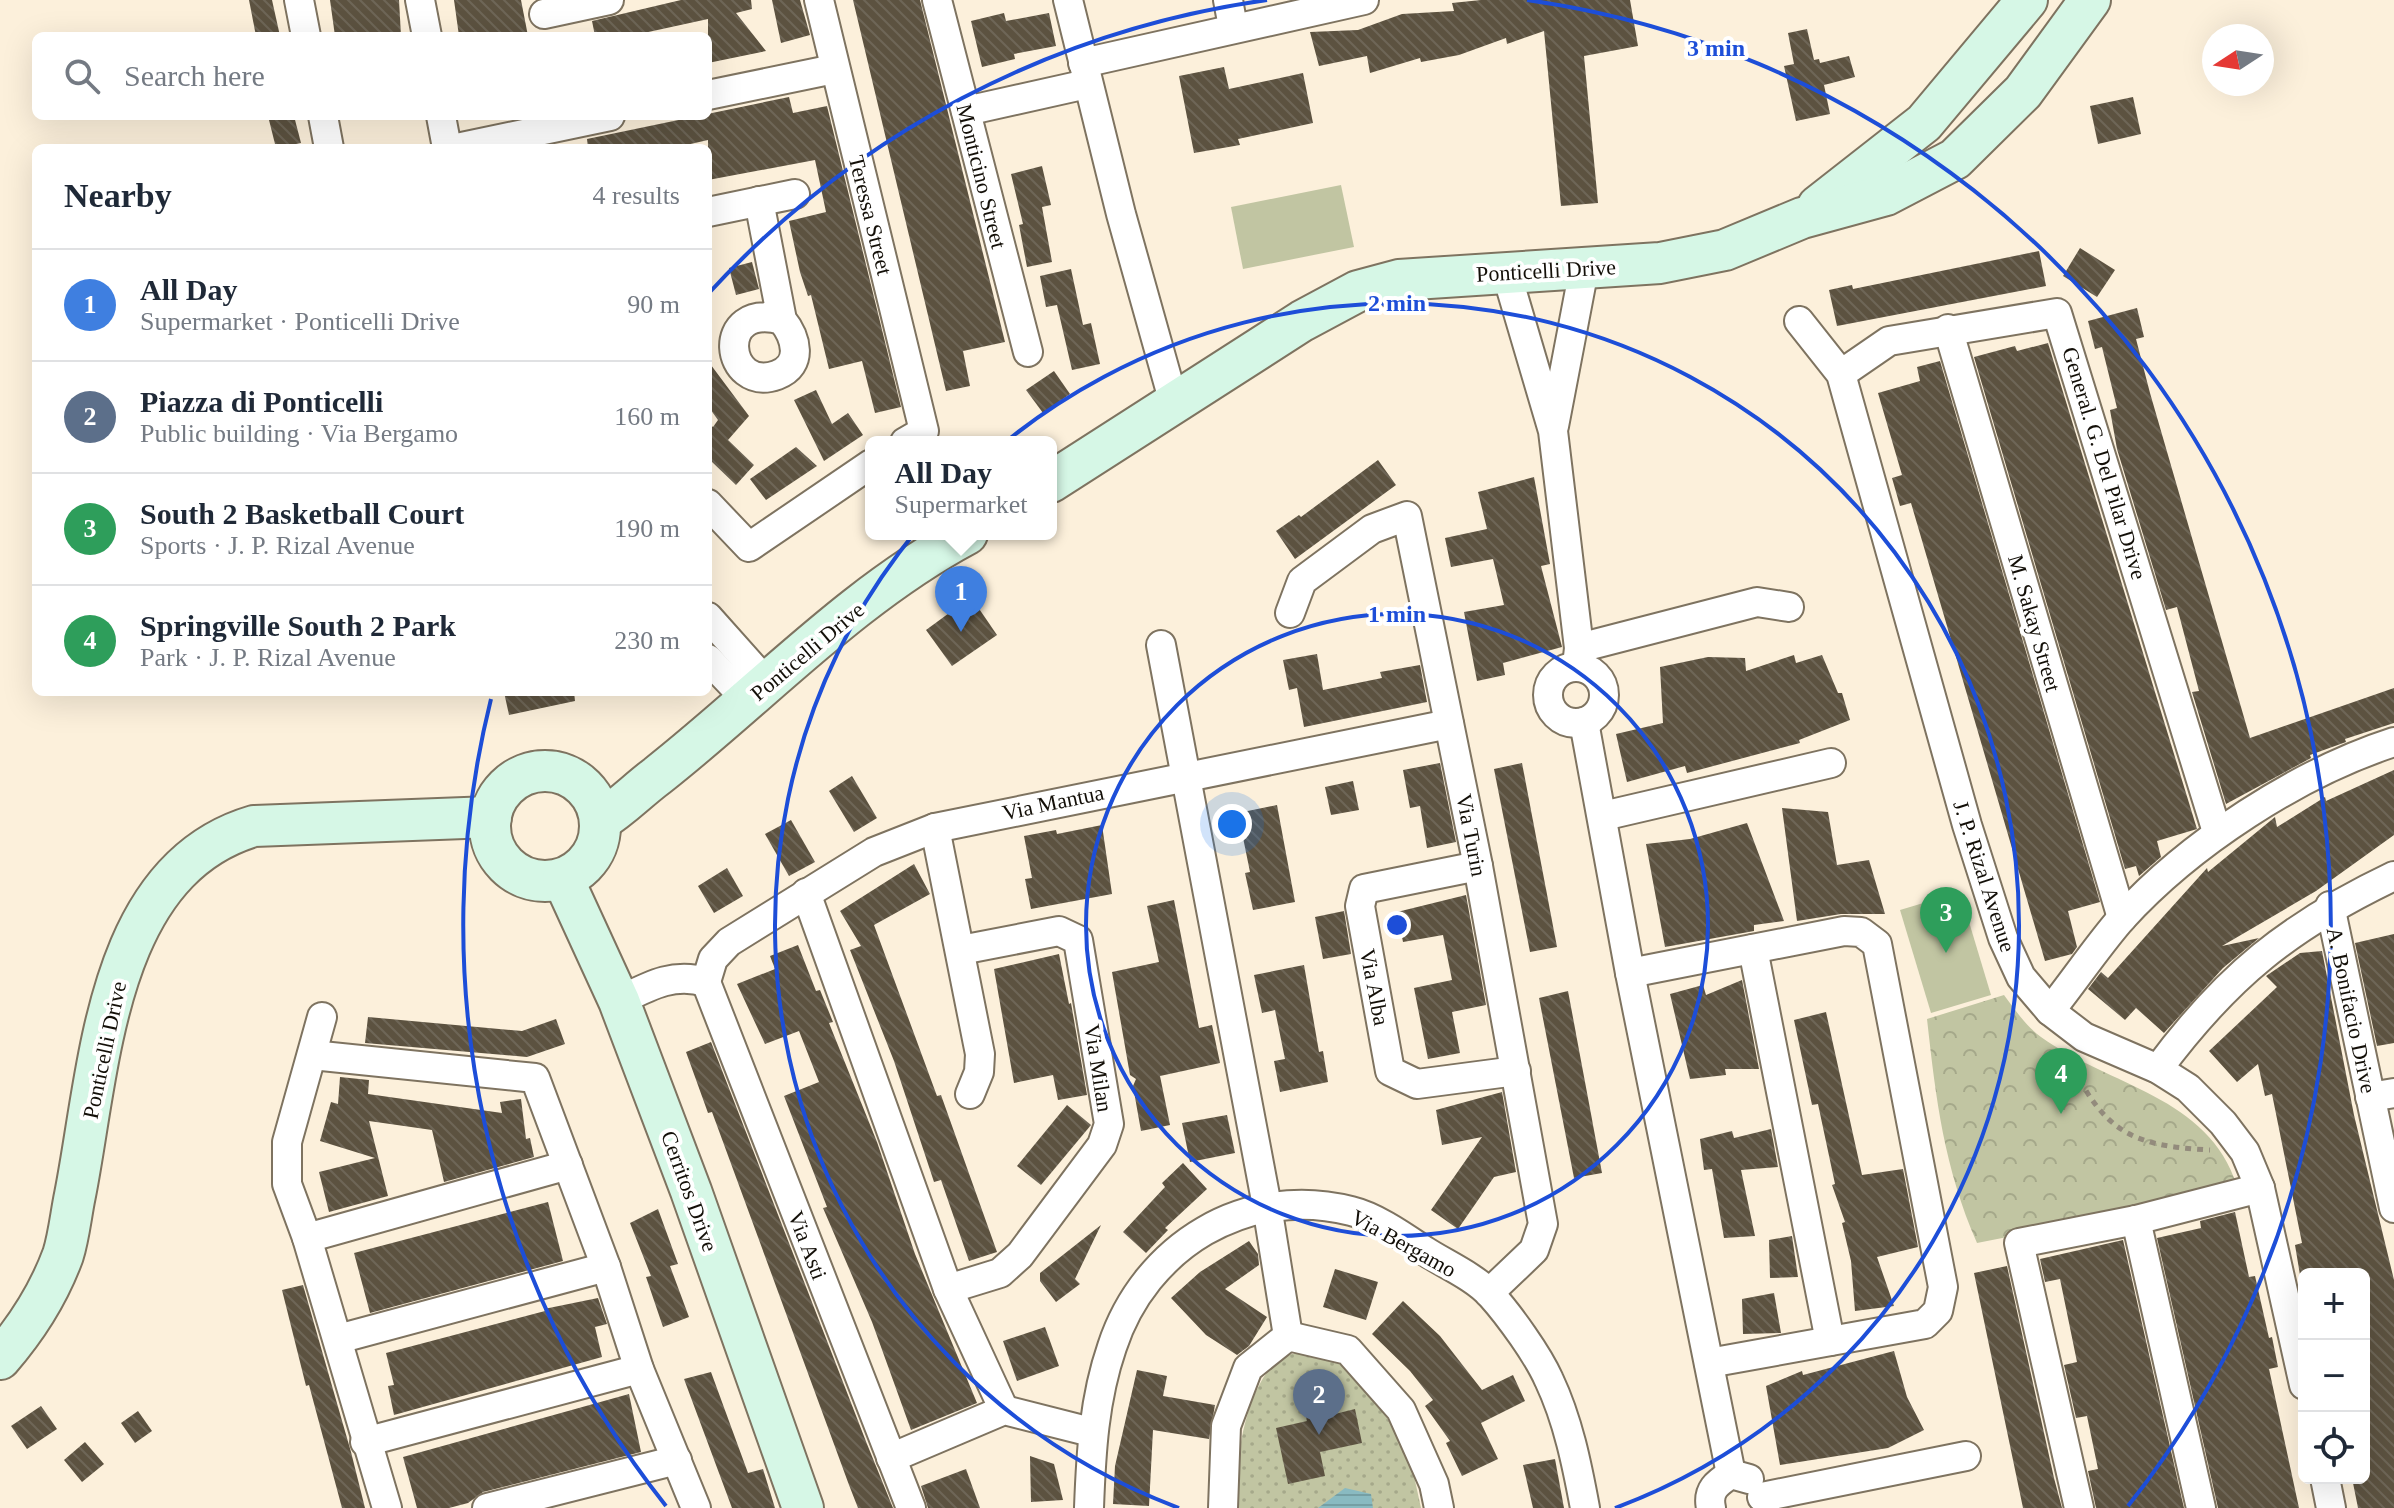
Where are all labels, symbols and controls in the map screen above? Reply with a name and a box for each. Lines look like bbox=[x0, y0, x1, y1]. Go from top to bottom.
north arrow bbox=[2202, 24, 2274, 96]
search box bbox=[32, 32, 712, 120]
text: 3 min bbox=[1687, 35, 1745, 61]
icon: search bbox=[60, 54, 104, 98]
text: Search here bbox=[124, 59, 265, 92]
street label: Monticino Street bbox=[951, 101, 1012, 251]
street label: Teressa Street bbox=[844, 153, 897, 278]
text: Nearby bbox=[64, 177, 172, 214]
text: 4 results bbox=[593, 181, 680, 210]
street label: Ponticelli Drive bbox=[1476, 254, 1617, 287]
text: All Day bbox=[140, 273, 238, 306]
text: 1 bbox=[84, 290, 97, 319]
text: 90 m bbox=[627, 290, 680, 319]
text: 2 min bbox=[1368, 290, 1426, 316]
text: Supermarket · Ponticelli Drive bbox=[140, 307, 460, 336]
street label: General. G. Del Pilar Drive bbox=[2057, 344, 2152, 582]
text: Piazza di Ponticelli bbox=[140, 385, 383, 418]
text: 2 bbox=[84, 402, 97, 431]
text: 160 m bbox=[614, 402, 680, 431]
text: Public building · Via Bergamo bbox=[140, 419, 458, 448]
popup bbox=[865, 436, 1057, 540]
text: All Day bbox=[895, 456, 992, 489]
text: Supermarket bbox=[895, 490, 1027, 519]
text: South 2 Basketball Court bbox=[140, 497, 464, 530]
text: 3 bbox=[84, 514, 97, 543]
text: 190 m bbox=[614, 514, 680, 543]
text: Sports · J. P. Rizal Avenue bbox=[140, 531, 415, 560]
street label: M. Sakay Street bbox=[2003, 552, 2066, 694]
pin: 1 bbox=[935, 566, 987, 632]
street label: Ponticelli Drive bbox=[746, 597, 869, 706]
text: 1 min bbox=[1368, 601, 1426, 627]
text: Springville South 2 Park bbox=[140, 609, 456, 642]
text: 4 bbox=[84, 626, 97, 655]
text: 230 m bbox=[614, 626, 680, 655]
text: Park · J. P. Rizal Avenue bbox=[140, 643, 396, 672]
street label: Via Mantua bbox=[1000, 779, 1106, 825]
street label: Via Turin bbox=[1451, 792, 1492, 879]
street label: J. P. Rizal Avenue bbox=[1948, 797, 2021, 955]
your location bbox=[1212, 804, 1252, 844]
pin: 3 bbox=[1920, 887, 1972, 953]
centre of rings bbox=[1383, 911, 1411, 939]
street label: A. Bonifacio Drive bbox=[2322, 925, 2381, 1095]
street label: Via Alba bbox=[1355, 947, 1394, 1028]
street label: Ponticelli Drive bbox=[78, 979, 131, 1121]
street label: Via Milan bbox=[1079, 1022, 1118, 1114]
pin: 4 bbox=[2035, 1048, 2087, 1114]
street label: Cerritos Drive bbox=[656, 1127, 723, 1255]
street label: Via Bergamo bbox=[1347, 1204, 1461, 1283]
street label: Via Asti bbox=[783, 1207, 832, 1283]
map controls bbox=[2298, 1268, 2370, 1484]
button: + bbox=[2298, 1268, 2370, 1340]
button: − bbox=[2298, 1340, 2370, 1412]
pin: 2 bbox=[1293, 1369, 1345, 1435]
button: locate bbox=[2298, 1412, 2370, 1484]

